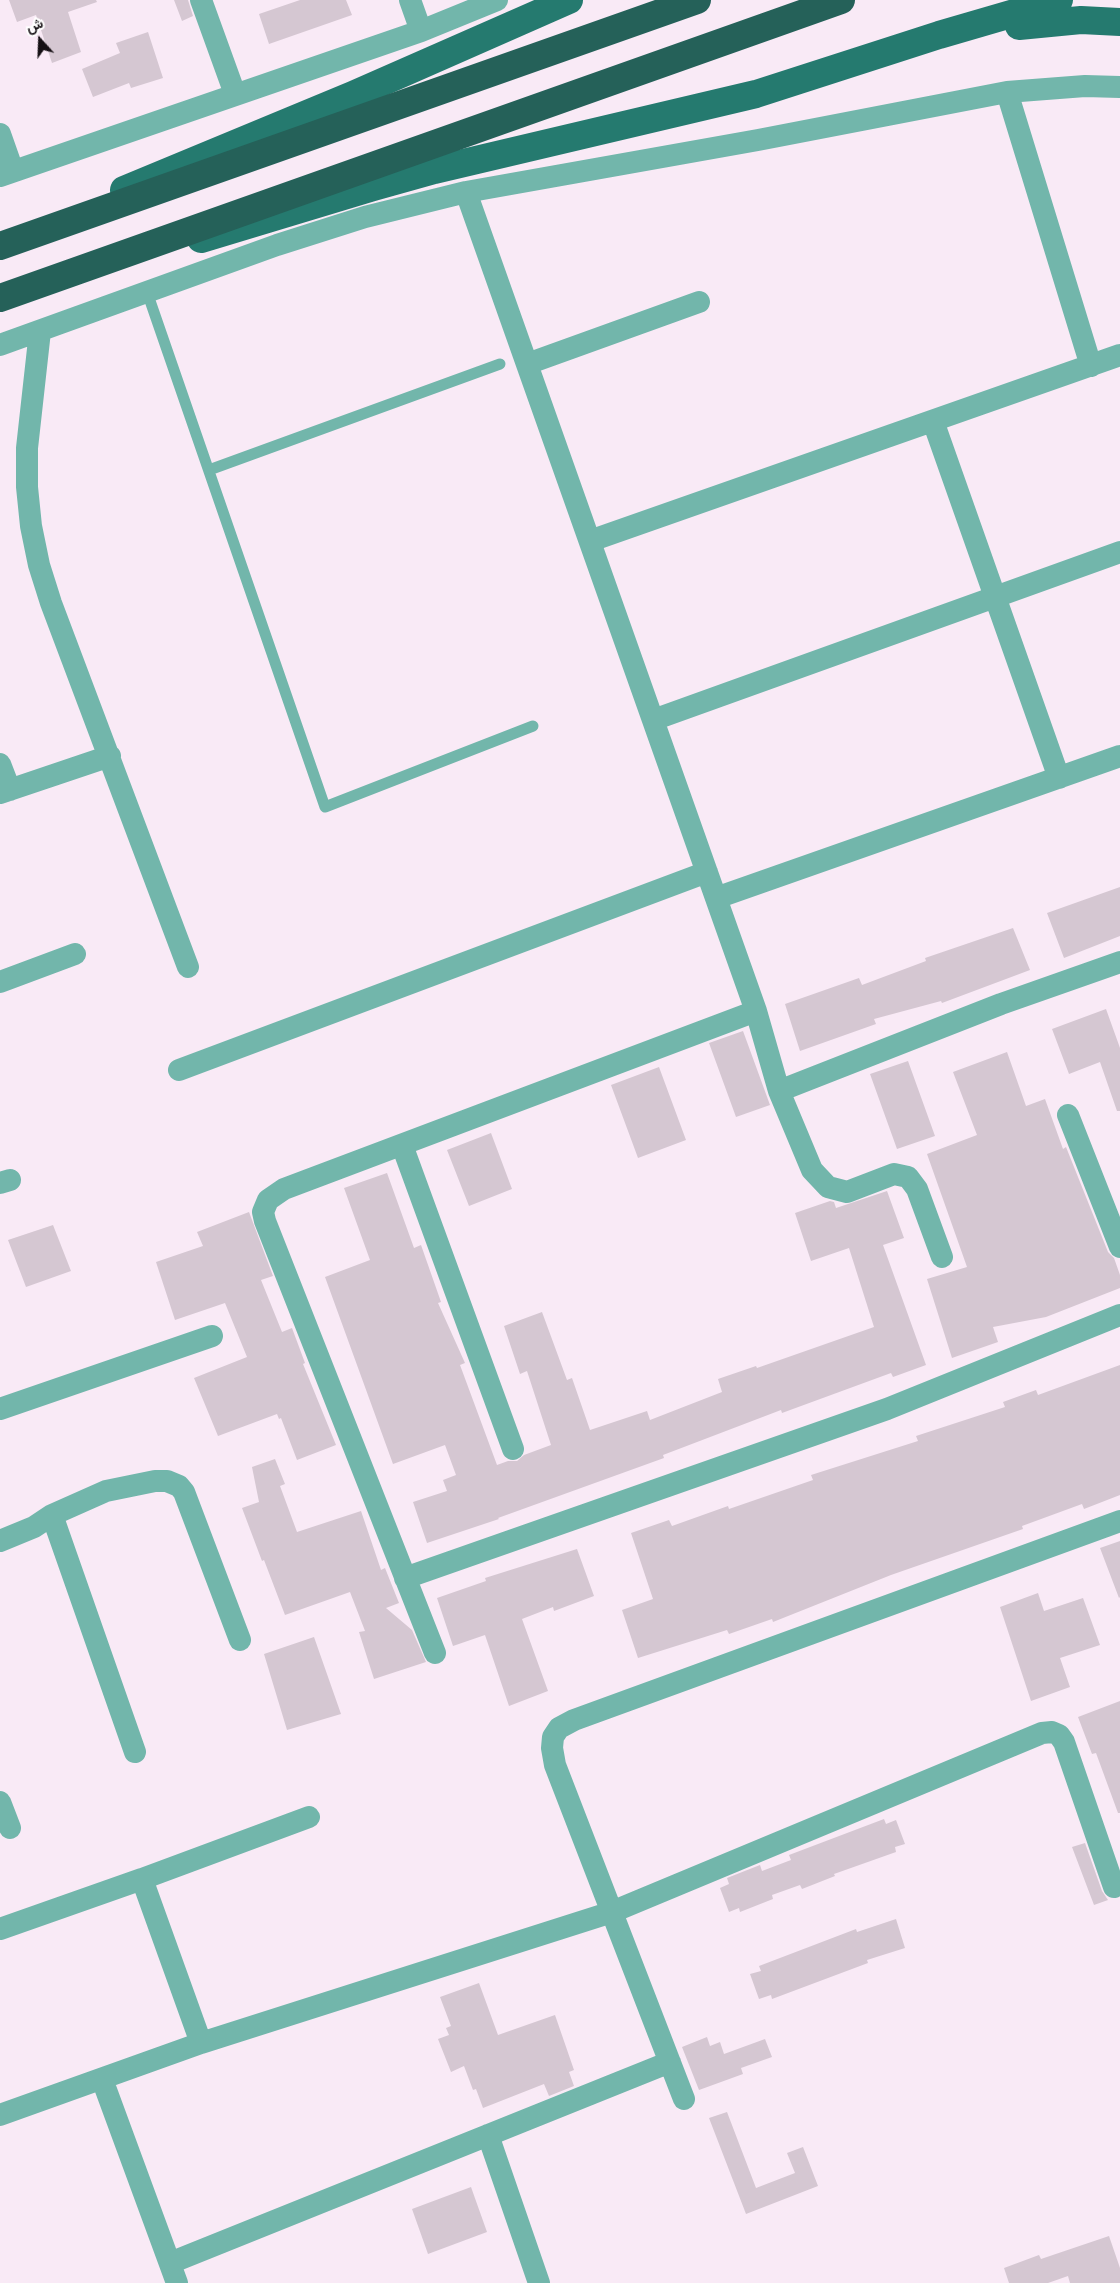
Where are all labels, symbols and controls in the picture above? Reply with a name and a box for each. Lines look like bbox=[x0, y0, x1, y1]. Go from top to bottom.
text: ش bbox=[24, 14, 46, 38]
north arrow bbox=[15, 15, 65, 65]

